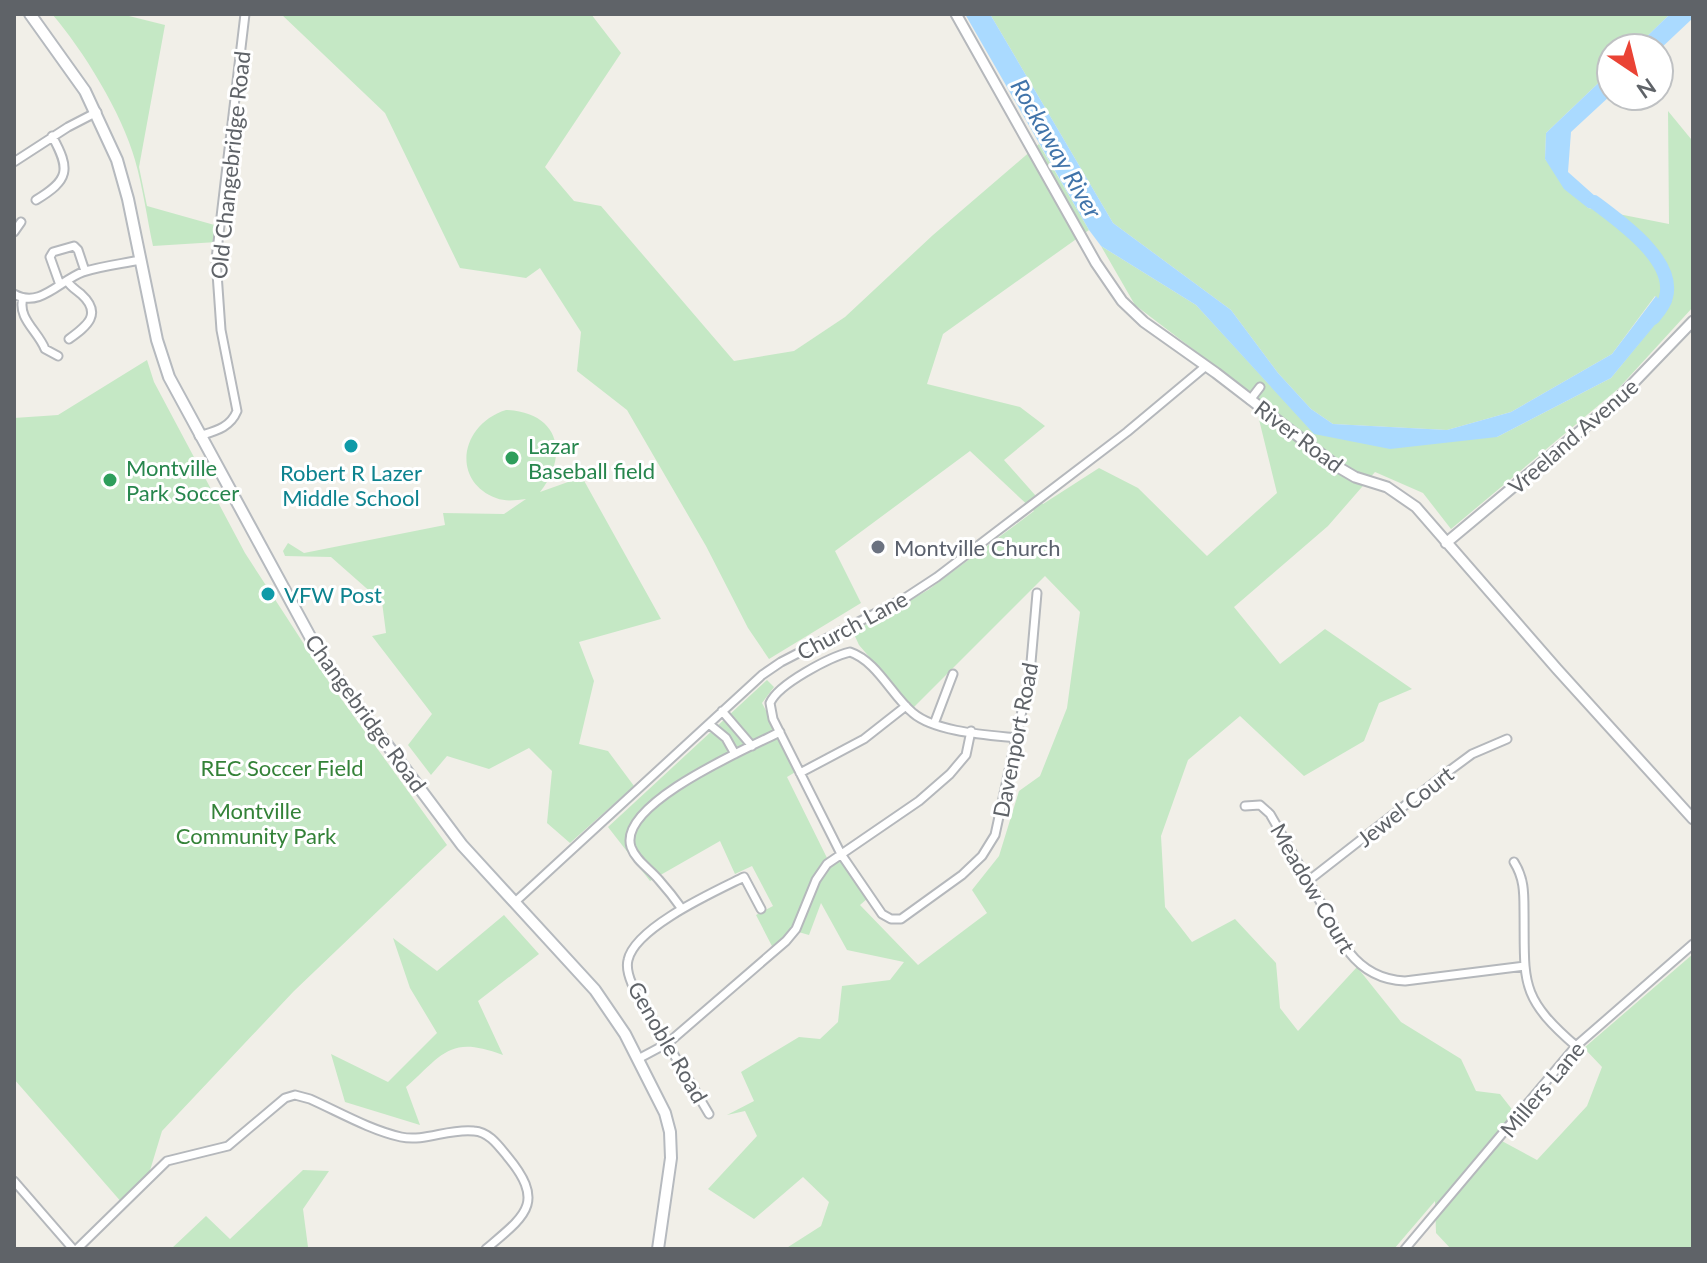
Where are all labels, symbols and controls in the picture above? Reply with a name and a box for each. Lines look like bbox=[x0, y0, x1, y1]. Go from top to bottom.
north arrow bbox=[1595, 32, 1675, 112]
street label: Old Changebridge Road bbox=[205, 50, 255, 280]
water label: Rockaway River bbox=[1005, 73, 1109, 223]
text: N bbox=[1632, 73, 1661, 105]
street label: Vreeland Avenue bbox=[1503, 372, 1643, 500]
street label: River Road bbox=[1250, 394, 1348, 478]
place label: Lazar Baseball field bbox=[528, 432, 655, 484]
marker: Robert R Lazer Middle School bbox=[342, 437, 360, 455]
marker: Lazar Baseball field bbox=[503, 449, 521, 467]
place label: Montville Park Soccer bbox=[126, 454, 239, 506]
place label: Robert R Lazer Middle School bbox=[280, 459, 422, 511]
marker: Montville Park Soccer bbox=[101, 471, 119, 489]
place label: Montville Church bbox=[894, 534, 1060, 561]
marker: Montville Church bbox=[869, 538, 887, 556]
place label: VFW Post bbox=[284, 581, 382, 608]
marker: VFW Post bbox=[259, 585, 277, 603]
street label: Church Lane bbox=[792, 585, 912, 665]
street label: Changebridge Road bbox=[300, 629, 432, 797]
street label: Davenport Road bbox=[987, 660, 1043, 820]
park label: REC Soccer Field bbox=[200, 754, 364, 781]
street label: Jewel Court bbox=[1351, 760, 1459, 852]
park label: Montville Community Park bbox=[176, 797, 337, 849]
street label: Meadow Court bbox=[1265, 819, 1361, 958]
street label: Genoble Road bbox=[622, 976, 714, 1108]
street label: Millers Lane bbox=[1494, 1036, 1590, 1142]

